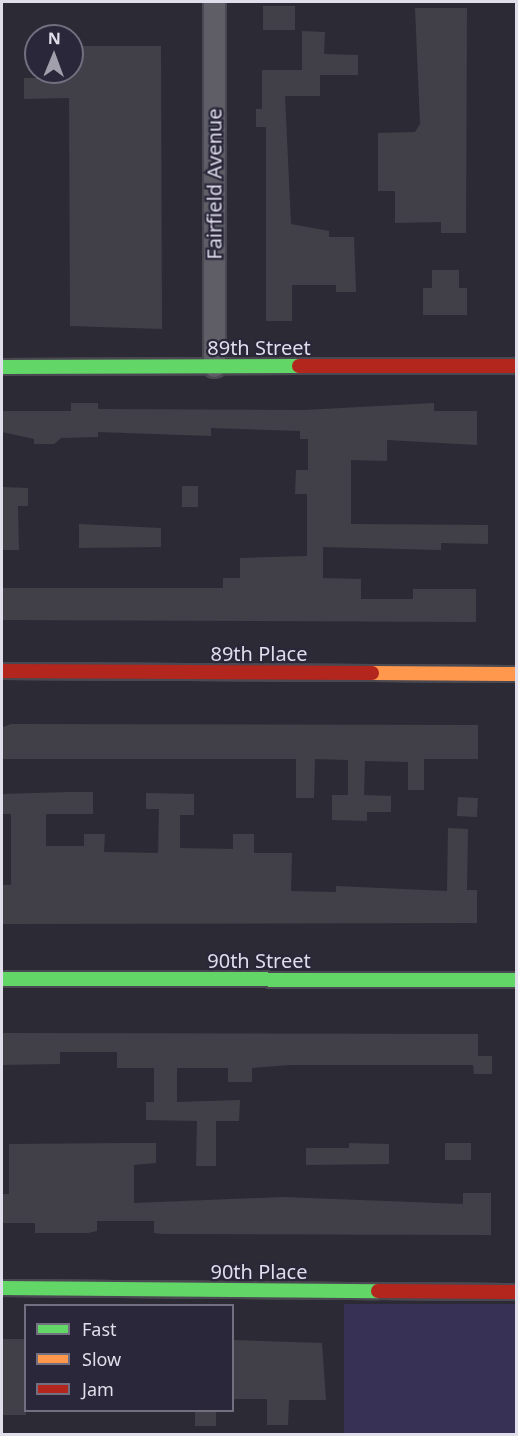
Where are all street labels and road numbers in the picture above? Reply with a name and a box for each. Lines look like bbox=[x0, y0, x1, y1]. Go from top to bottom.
street label: Fairfield Avenue bbox=[202, 108, 226, 260]
street label: 89th Street bbox=[207, 335, 311, 359]
street label: 89th Place bbox=[210, 641, 308, 665]
street label: 90th Street bbox=[207, 948, 311, 972]
street label: 90th Place bbox=[210, 1259, 308, 1283]

